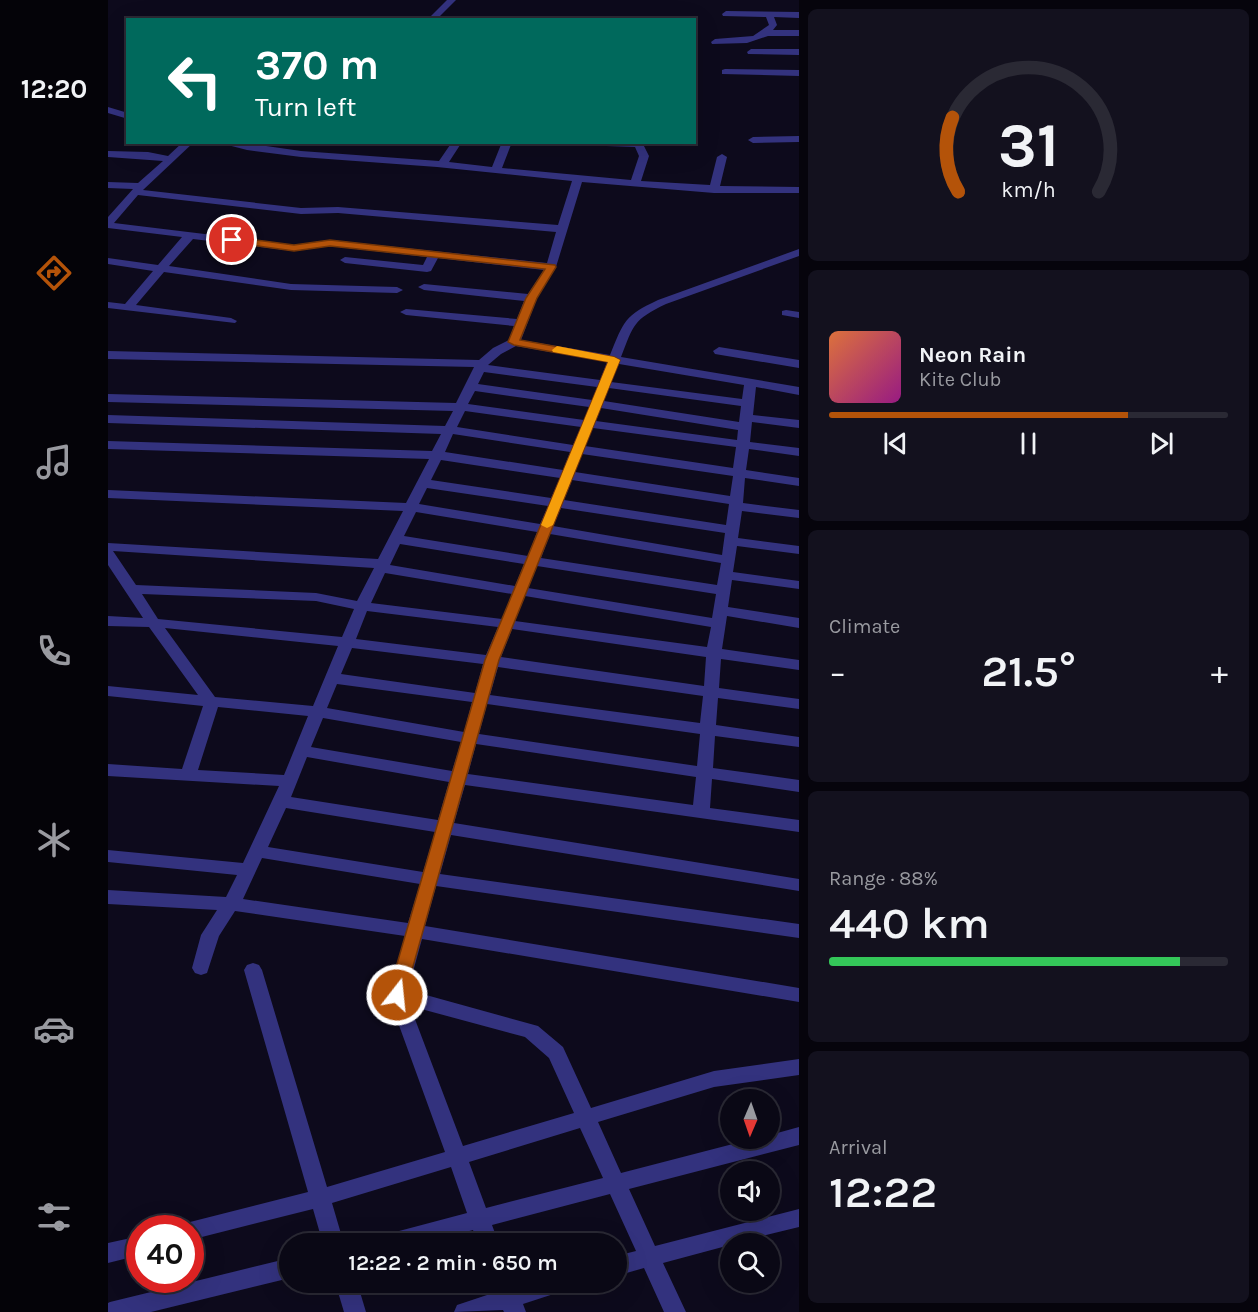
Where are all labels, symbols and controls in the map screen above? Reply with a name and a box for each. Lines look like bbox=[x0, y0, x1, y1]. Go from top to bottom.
text: 370 m bbox=[255, 40, 379, 90]
icon: left bbox=[156, 42, 234, 120]
text: 12:20 bbox=[21, 73, 87, 105]
text: Turn left bbox=[255, 91, 356, 123]
text: 31 bbox=[998, 109, 1059, 182]
text: km/h bbox=[1001, 177, 1056, 202]
pin bbox=[206, 214, 257, 265]
icon: arrive bbox=[215, 223, 248, 256]
icon: directions bbox=[33, 252, 75, 294]
text: Neon Rain bbox=[919, 342, 1026, 368]
text: Kite Club bbox=[919, 368, 1001, 391]
icon: previous bbox=[879, 427, 912, 460]
icon: pause bbox=[1012, 427, 1045, 460]
icon: next bbox=[1145, 427, 1178, 460]
icon: music bbox=[33, 441, 75, 483]
text: Climate bbox=[829, 615, 900, 638]
icon: phone bbox=[33, 630, 75, 672]
text: 21.5° bbox=[981, 645, 1076, 697]
text: − bbox=[829, 653, 846, 691]
text: + bbox=[1211, 653, 1228, 691]
icon: climate bbox=[33, 819, 75, 861]
text: Range · 88% bbox=[829, 867, 938, 890]
text: 440 km bbox=[829, 897, 990, 949]
position arrow bbox=[365, 963, 429, 1027]
icon: car bbox=[33, 1008, 75, 1050]
north arrow bbox=[720, 1089, 780, 1149]
map controls bbox=[720, 1089, 780, 1293]
text: Arrival bbox=[829, 1136, 888, 1159]
button: sound bbox=[720, 1161, 780, 1221]
text: 12:22 bbox=[829, 1166, 937, 1218]
icon: filters bbox=[33, 1196, 75, 1238]
speed limit sign: 40 bbox=[126, 1215, 204, 1293]
button: search bbox=[720, 1233, 780, 1293]
text: 12:22 · 2 min · 650 m bbox=[348, 1250, 558, 1276]

